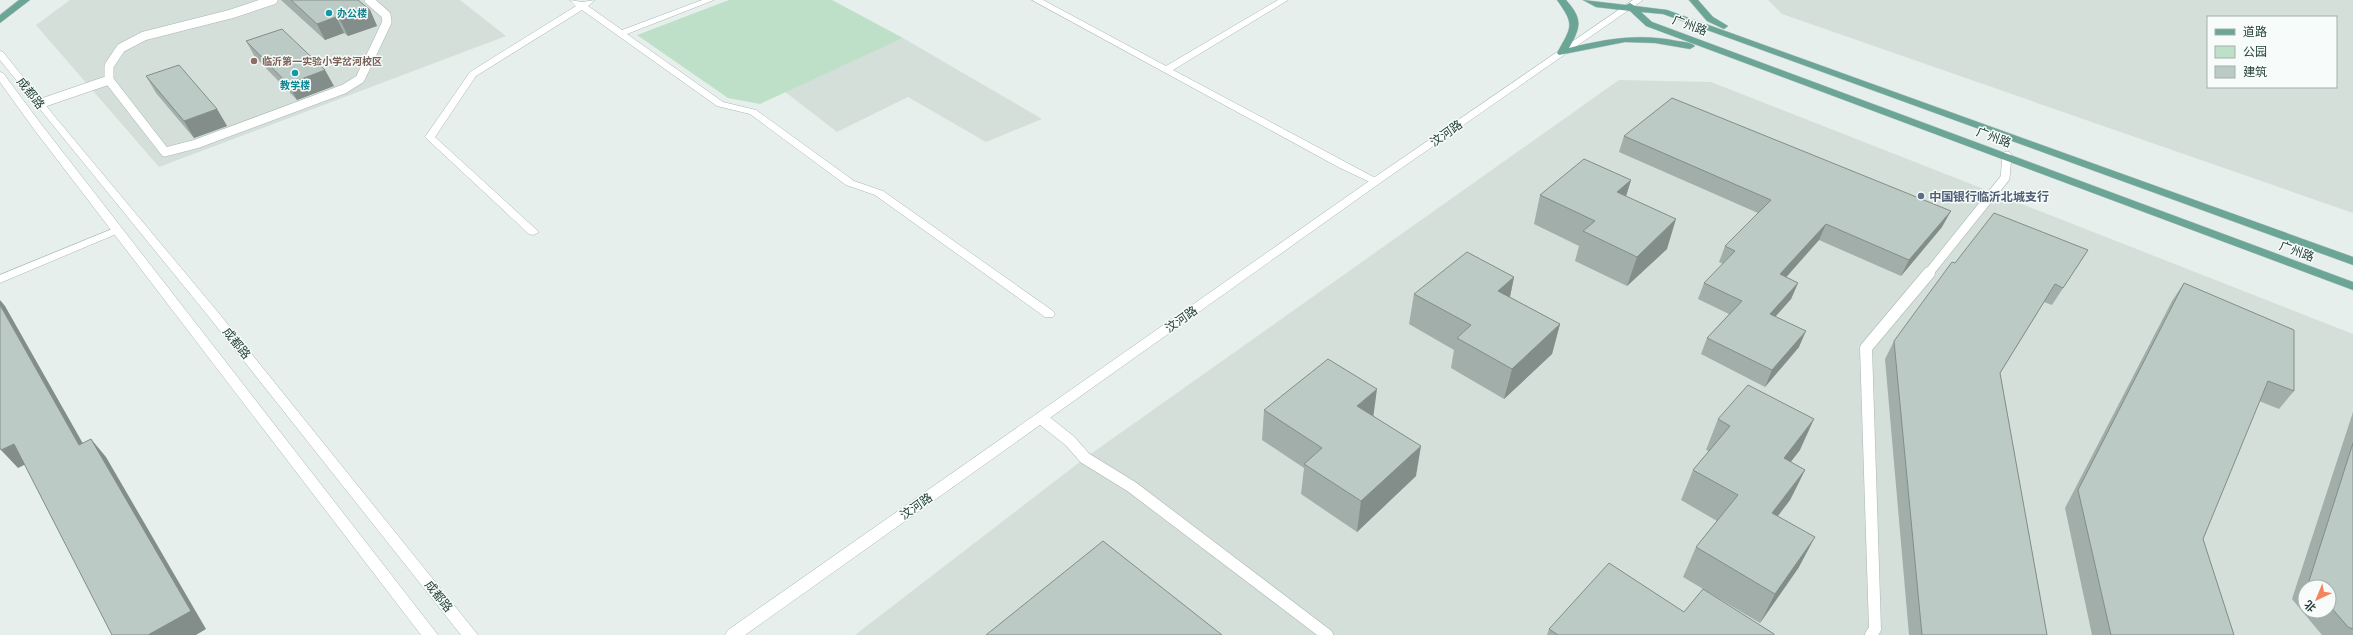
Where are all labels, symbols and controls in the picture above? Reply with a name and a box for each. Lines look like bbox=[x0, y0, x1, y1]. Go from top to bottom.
place label: 办公楼 bbox=[337, 6, 367, 20]
marker: 办公楼 bbox=[324, 8, 334, 18]
street label: 广州路 bbox=[1670, 11, 1710, 39]
legend bbox=[2207, 16, 2337, 88]
text: 道路 bbox=[2243, 23, 2267, 40]
text: 公园 bbox=[2243, 43, 2267, 60]
place label: 临沂第一实验小学岔河校区 bbox=[262, 54, 382, 68]
marker: 临沂第一实验小学岔河校区 bbox=[249, 56, 259, 66]
text: 建筑 bbox=[2243, 63, 2267, 80]
marker: 教学楼 bbox=[290, 68, 300, 78]
street label: 成都路 bbox=[13, 74, 49, 112]
place label: 教学楼 bbox=[280, 78, 310, 92]
street label: 汶河路 bbox=[1426, 116, 1466, 150]
street label: 广州路 bbox=[1974, 123, 2014, 151]
place label: 中国银行临沂北城支行 bbox=[1929, 188, 2049, 205]
marker: 中国银行临沂北城支行 bbox=[1916, 191, 1926, 201]
street label: 广州路 bbox=[2277, 237, 2317, 265]
street label: 汶河路 bbox=[1161, 302, 1201, 336]
street label: 成都路 bbox=[219, 324, 255, 362]
street label: 汶河路 bbox=[896, 489, 936, 523]
street label: 成都路 bbox=[421, 577, 457, 615]
north arrow bbox=[2297, 579, 2337, 619]
text: 北 bbox=[2301, 597, 2319, 616]

